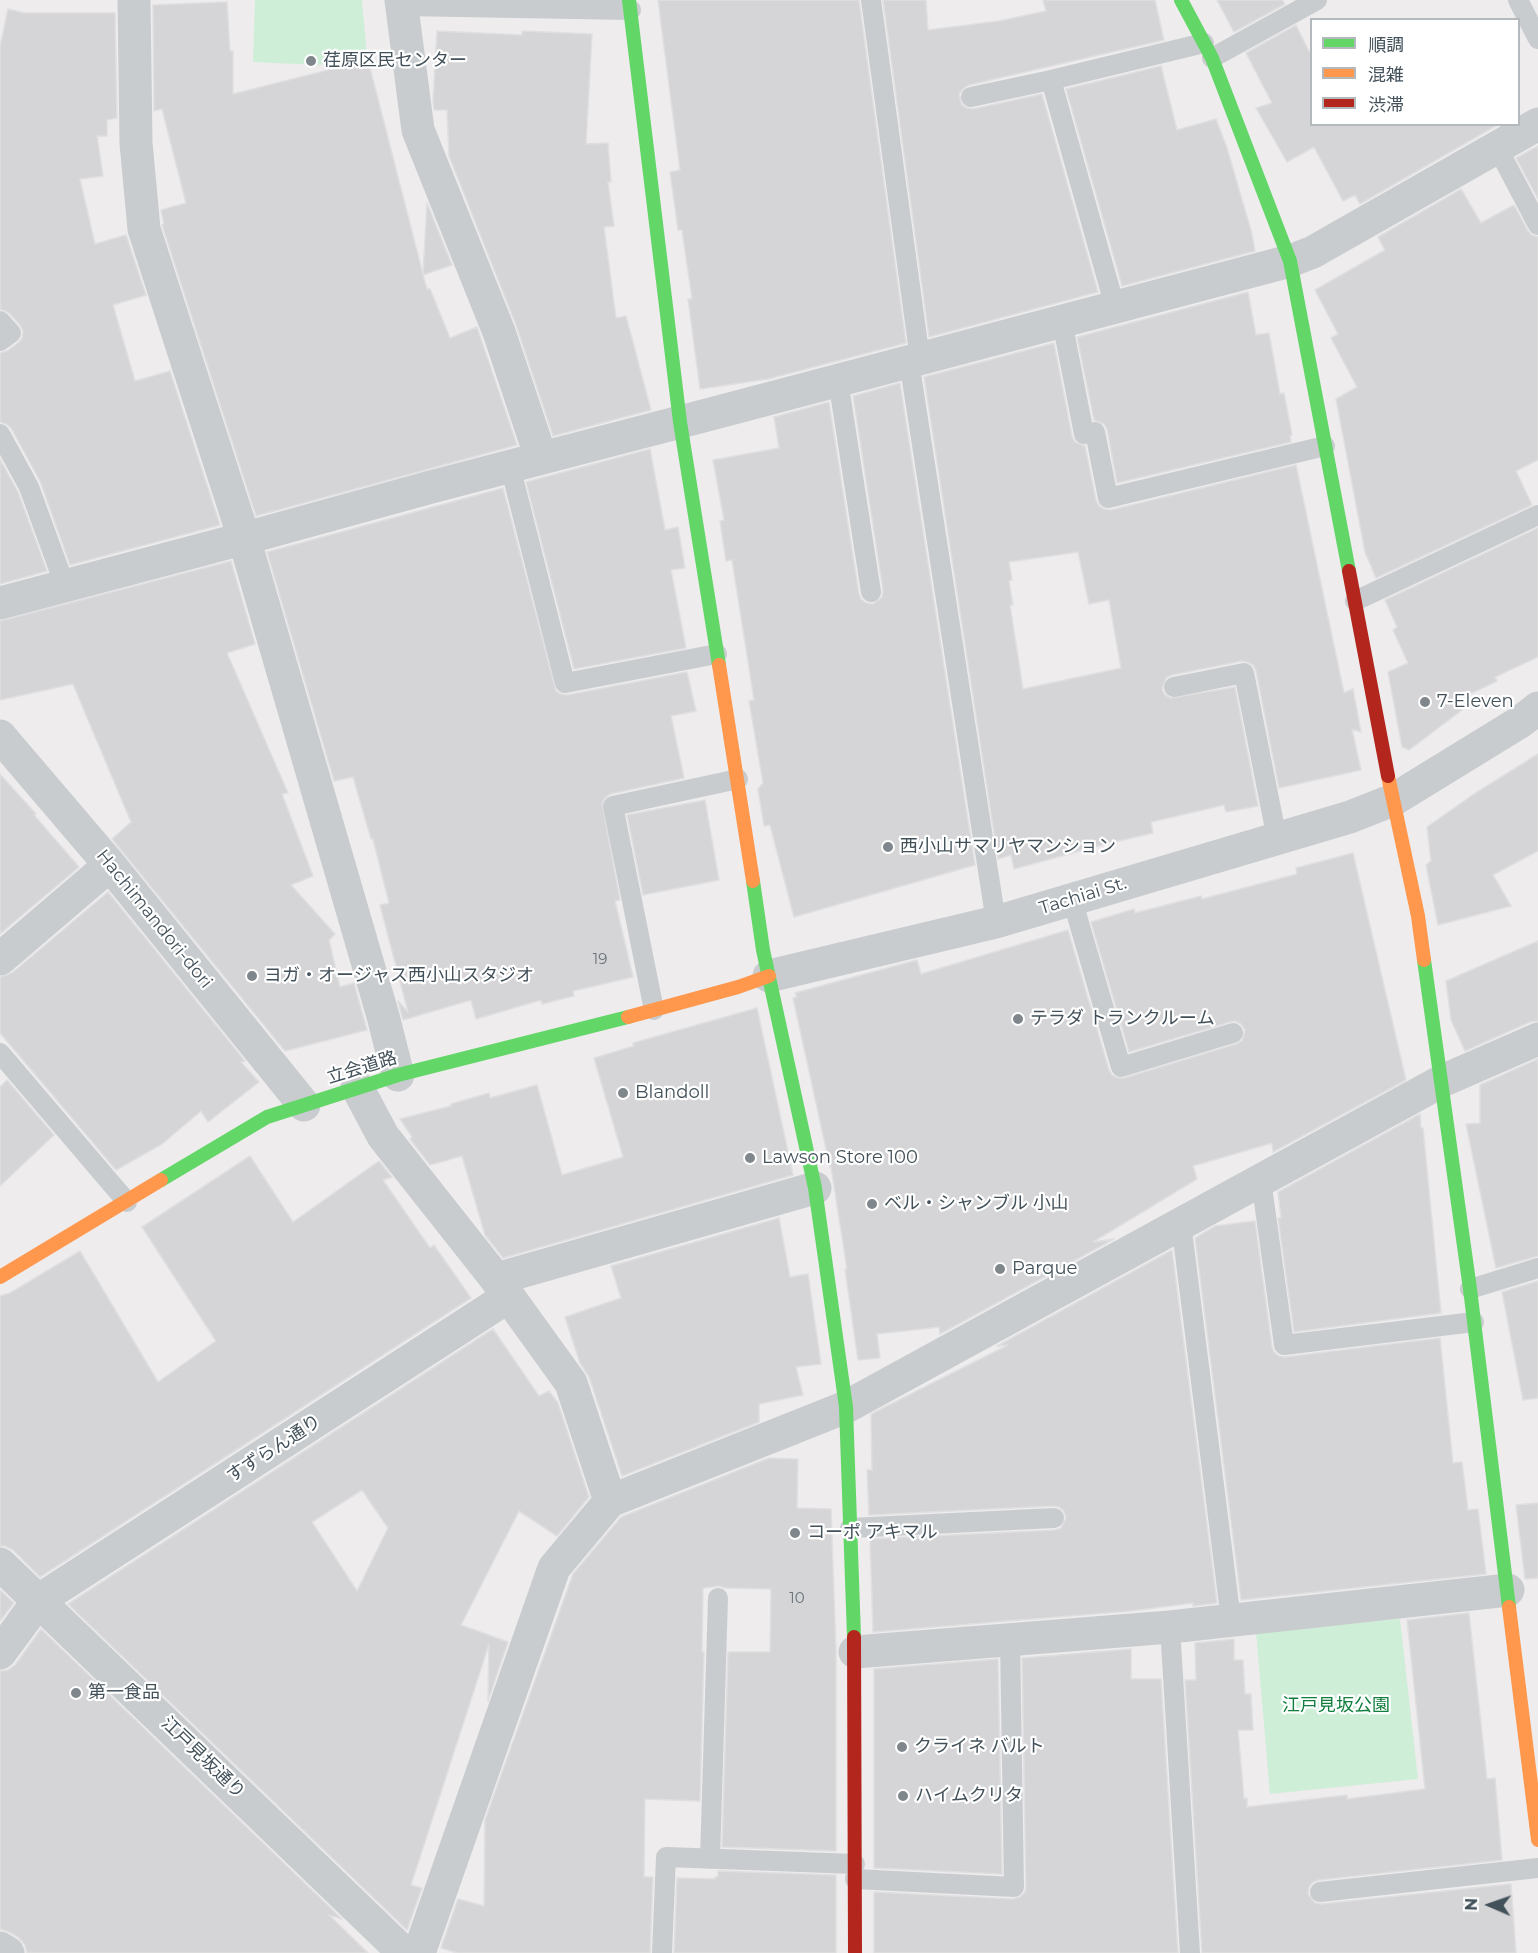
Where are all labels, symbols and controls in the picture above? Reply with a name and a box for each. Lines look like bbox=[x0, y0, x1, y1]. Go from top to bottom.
legend bbox=[1310, 18, 1520, 126]
text: 順調 bbox=[1368, 34, 1404, 56]
place label: 荏原区民センター bbox=[323, 50, 467, 72]
marker: 荏原区民センター bbox=[304, 54, 318, 68]
text: 混雑 bbox=[1368, 64, 1404, 86]
text: 渋滞 bbox=[1368, 94, 1404, 116]
place label: 7-Eleven bbox=[1437, 691, 1514, 713]
marker: 7-Eleven bbox=[1418, 695, 1432, 709]
place label: 西小山サマリヤマンション bbox=[900, 836, 1116, 858]
marker: 西小山サマリヤマンション bbox=[881, 840, 895, 854]
street label: Hachimandori-dori bbox=[91, 845, 217, 993]
street label: Tachiai St. bbox=[1037, 873, 1129, 919]
house number: 19 bbox=[593, 951, 607, 969]
place label: ヨガ・オージャス西小山スタジオ bbox=[264, 965, 534, 987]
marker: ヨガ・オージャス西小山スタジオ bbox=[245, 969, 259, 983]
place label: テラダ トランクルーム bbox=[1030, 1008, 1215, 1030]
marker: テラダ トランクルーム bbox=[1011, 1012, 1025, 1026]
street label: 立会道路 bbox=[324, 1047, 400, 1089]
place label: Blandoll bbox=[635, 1082, 709, 1104]
marker: Blandoll bbox=[616, 1086, 630, 1100]
place label: Lawson Store 100 bbox=[762, 1147, 918, 1169]
marker: Lawson Store 100 bbox=[743, 1151, 757, 1165]
place label: ベル・シャンブル 小山 bbox=[884, 1193, 1069, 1215]
marker: ベル・シャンブル 小山 bbox=[865, 1197, 879, 1211]
place label: Parque bbox=[1012, 1258, 1077, 1280]
marker: Parque bbox=[993, 1262, 1007, 1276]
street label: すずらん通り bbox=[223, 1411, 325, 1487]
place label: コーポ アキマル bbox=[807, 1522, 938, 1544]
marker: コーポ アキマル bbox=[788, 1526, 802, 1540]
house number: 10 bbox=[789, 1590, 805, 1608]
place label: 第一食品 bbox=[88, 1682, 160, 1704]
marker: 第一食品 bbox=[69, 1686, 83, 1700]
park label: 江戸見坂公園 bbox=[1282, 1695, 1390, 1717]
street label: 江戸見坂通り bbox=[157, 1713, 249, 1803]
place label: クライネ バルト bbox=[914, 1736, 1045, 1758]
marker: クライネ バルト bbox=[895, 1740, 909, 1754]
place label: ハイムクリタ bbox=[915, 1785, 1023, 1807]
marker: ハイムクリタ bbox=[896, 1789, 910, 1803]
north arrow bbox=[1460, 1875, 1520, 1935]
text: N bbox=[1462, 1898, 1481, 1911]

